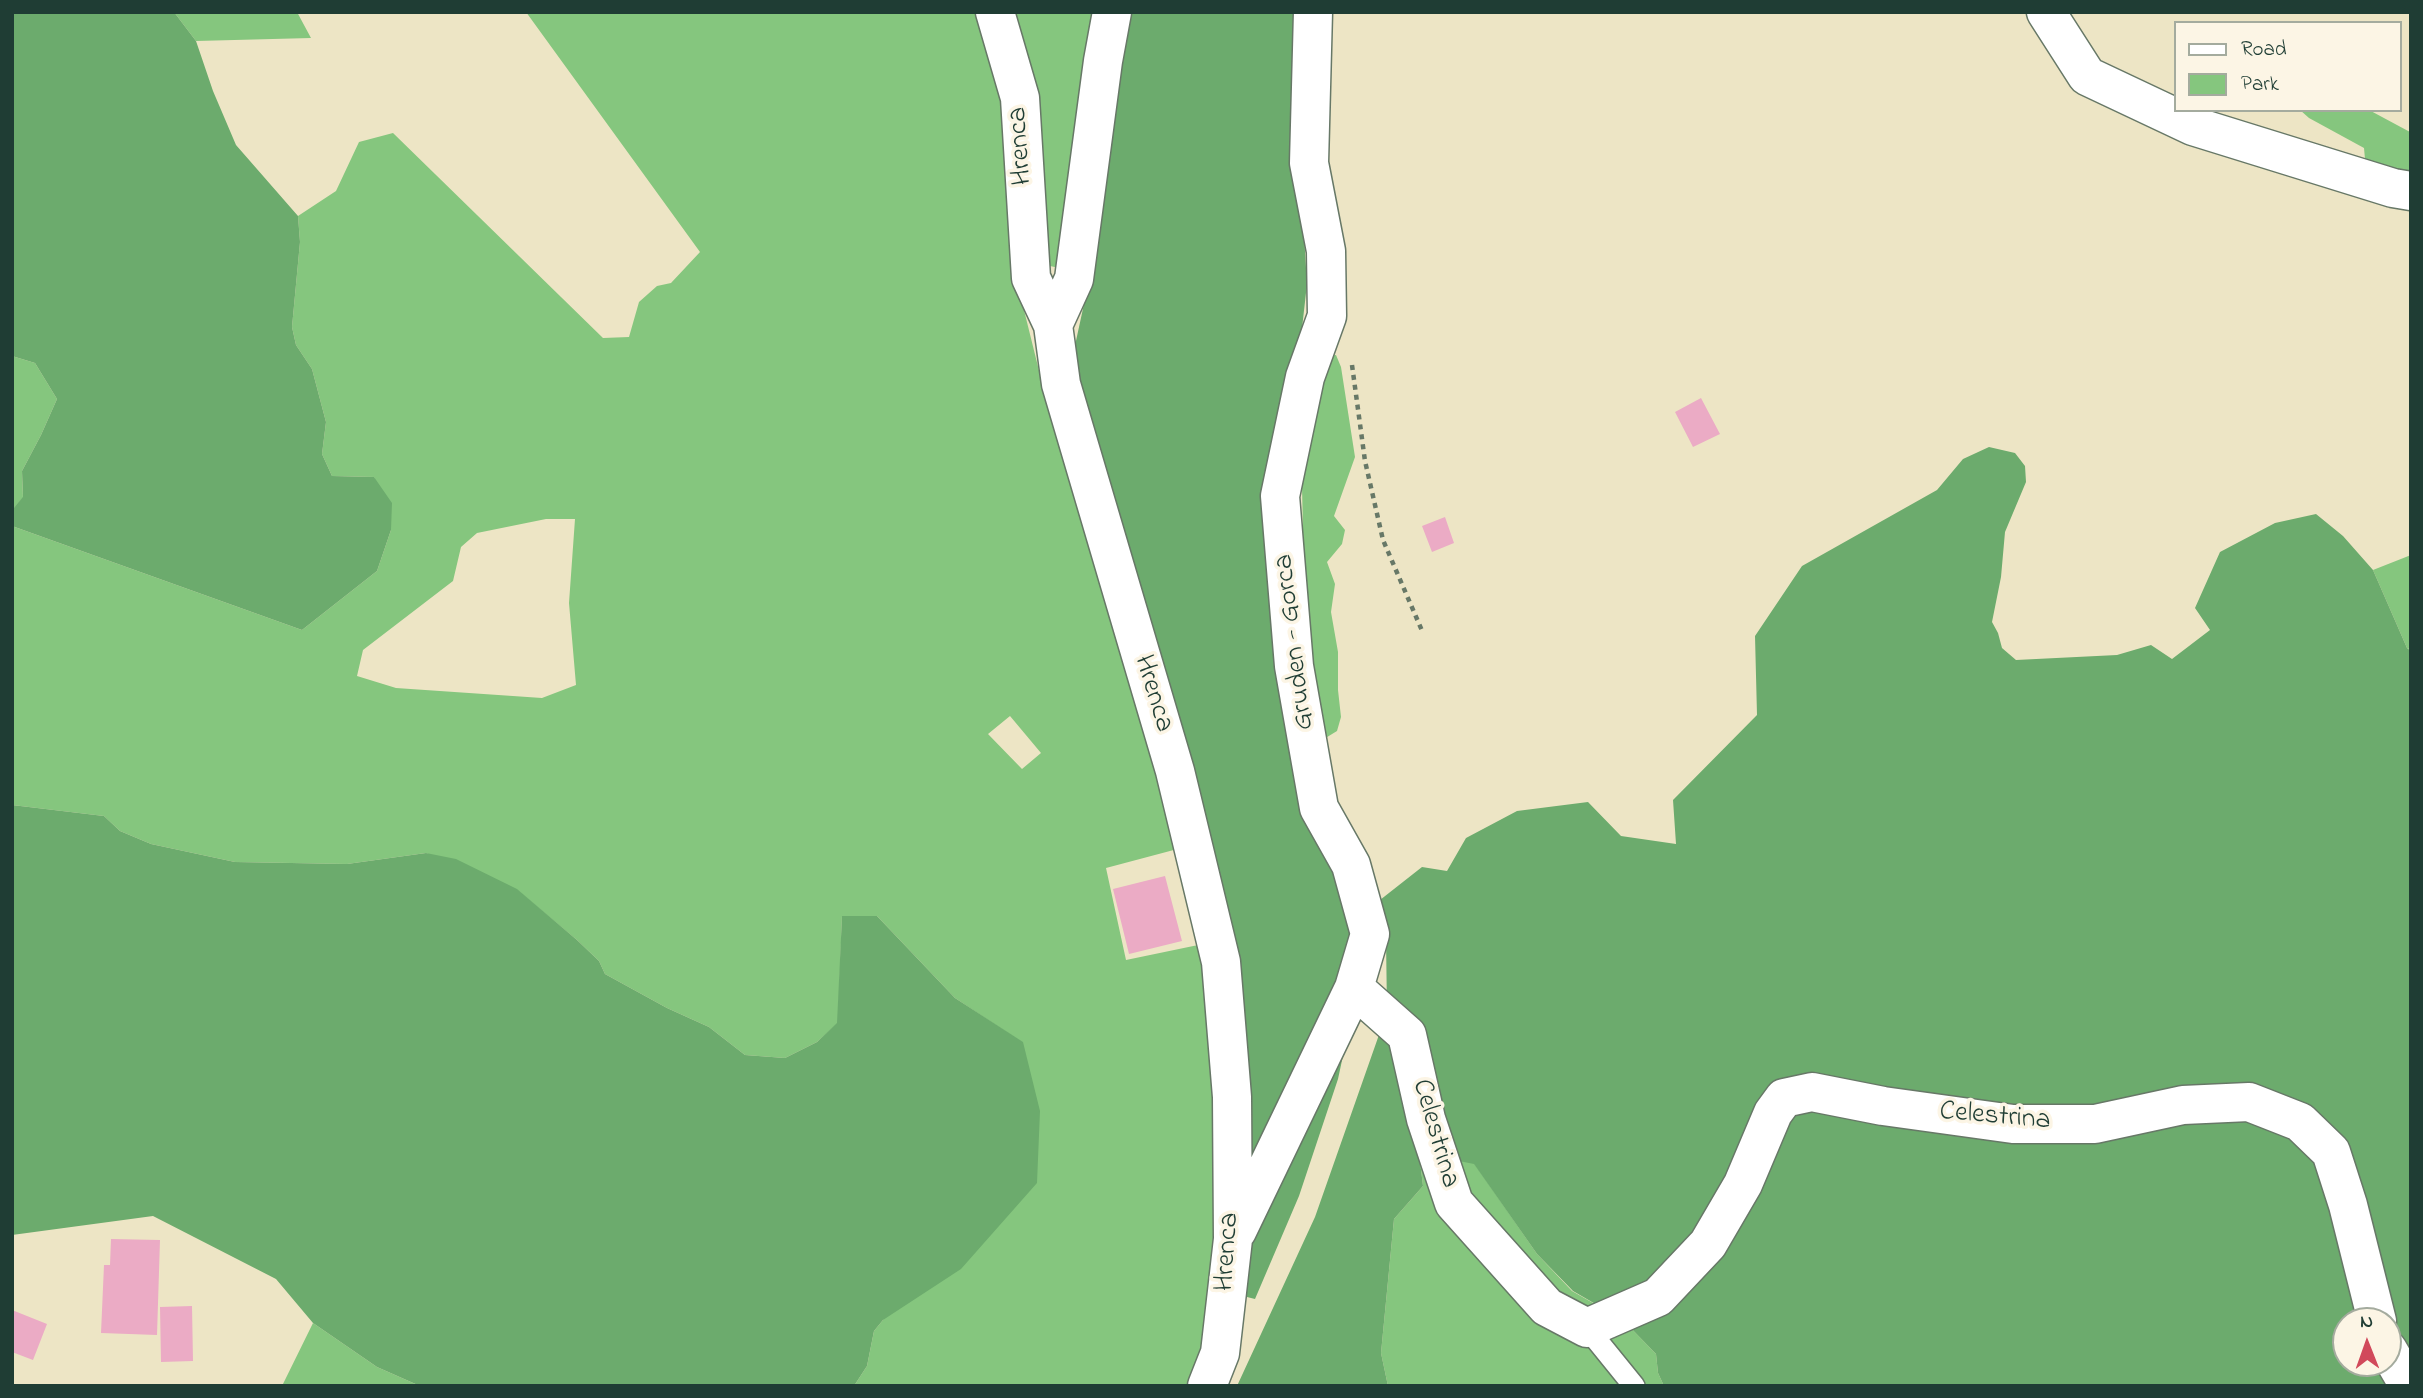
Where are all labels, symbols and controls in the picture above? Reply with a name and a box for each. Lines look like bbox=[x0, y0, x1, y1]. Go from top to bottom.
legend bbox=[2174, 21, 2402, 112]
text: Road bbox=[2241, 35, 2287, 65]
text: Park bbox=[2241, 70, 2279, 100]
street label: Hrenca bbox=[1002, 106, 1042, 186]
street label: Gruden - Gorca bbox=[1269, 552, 1323, 732]
street label: Hrenca bbox=[1124, 651, 1180, 737]
street label: Celestrina bbox=[1402, 1076, 1466, 1192]
street label: Celestrina bbox=[1938, 1096, 2052, 1140]
street label: Hrenca bbox=[1209, 1212, 1249, 1292]
north arrow bbox=[2332, 1307, 2402, 1377]
text: N bbox=[2360, 1309, 2373, 1336]

